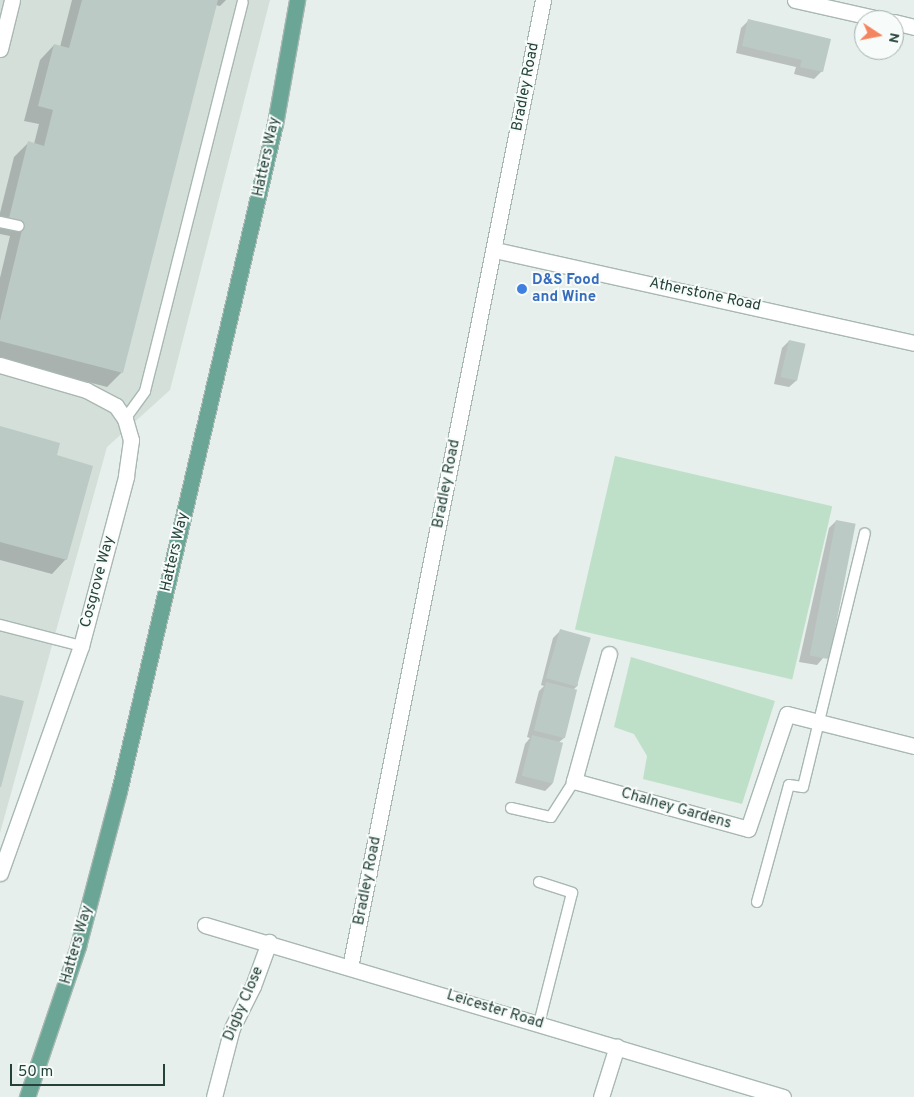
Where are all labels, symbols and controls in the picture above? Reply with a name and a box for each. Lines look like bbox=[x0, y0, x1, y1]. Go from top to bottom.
north arrow bbox=[854, 10, 904, 60]
text: N bbox=[884, 31, 903, 44]
street label: Bradley Road bbox=[509, 41, 543, 133]
street label: Hatters Way bbox=[250, 115, 284, 199]
place label: D&S Food and Wine bbox=[532, 271, 600, 306]
street label: Atherstone Road bbox=[648, 274, 762, 316]
marker: D&S Food and Wine bbox=[516, 283, 528, 295]
street label: Bradley Road bbox=[430, 438, 464, 530]
street label: Hatters Way bbox=[157, 510, 193, 594]
street label: Cosgrove Way bbox=[77, 534, 119, 630]
street label: Chalney Gardens bbox=[619, 785, 733, 833]
street label: Bradley Road bbox=[351, 835, 385, 927]
street label: Hatters Way bbox=[57, 904, 97, 986]
street label: Digby Close bbox=[220, 964, 268, 1044]
street label: Leicester Road bbox=[444, 987, 546, 1033]
scale bar bbox=[12, 1054, 168, 1086]
text: 50 m bbox=[18, 1063, 53, 1082]

